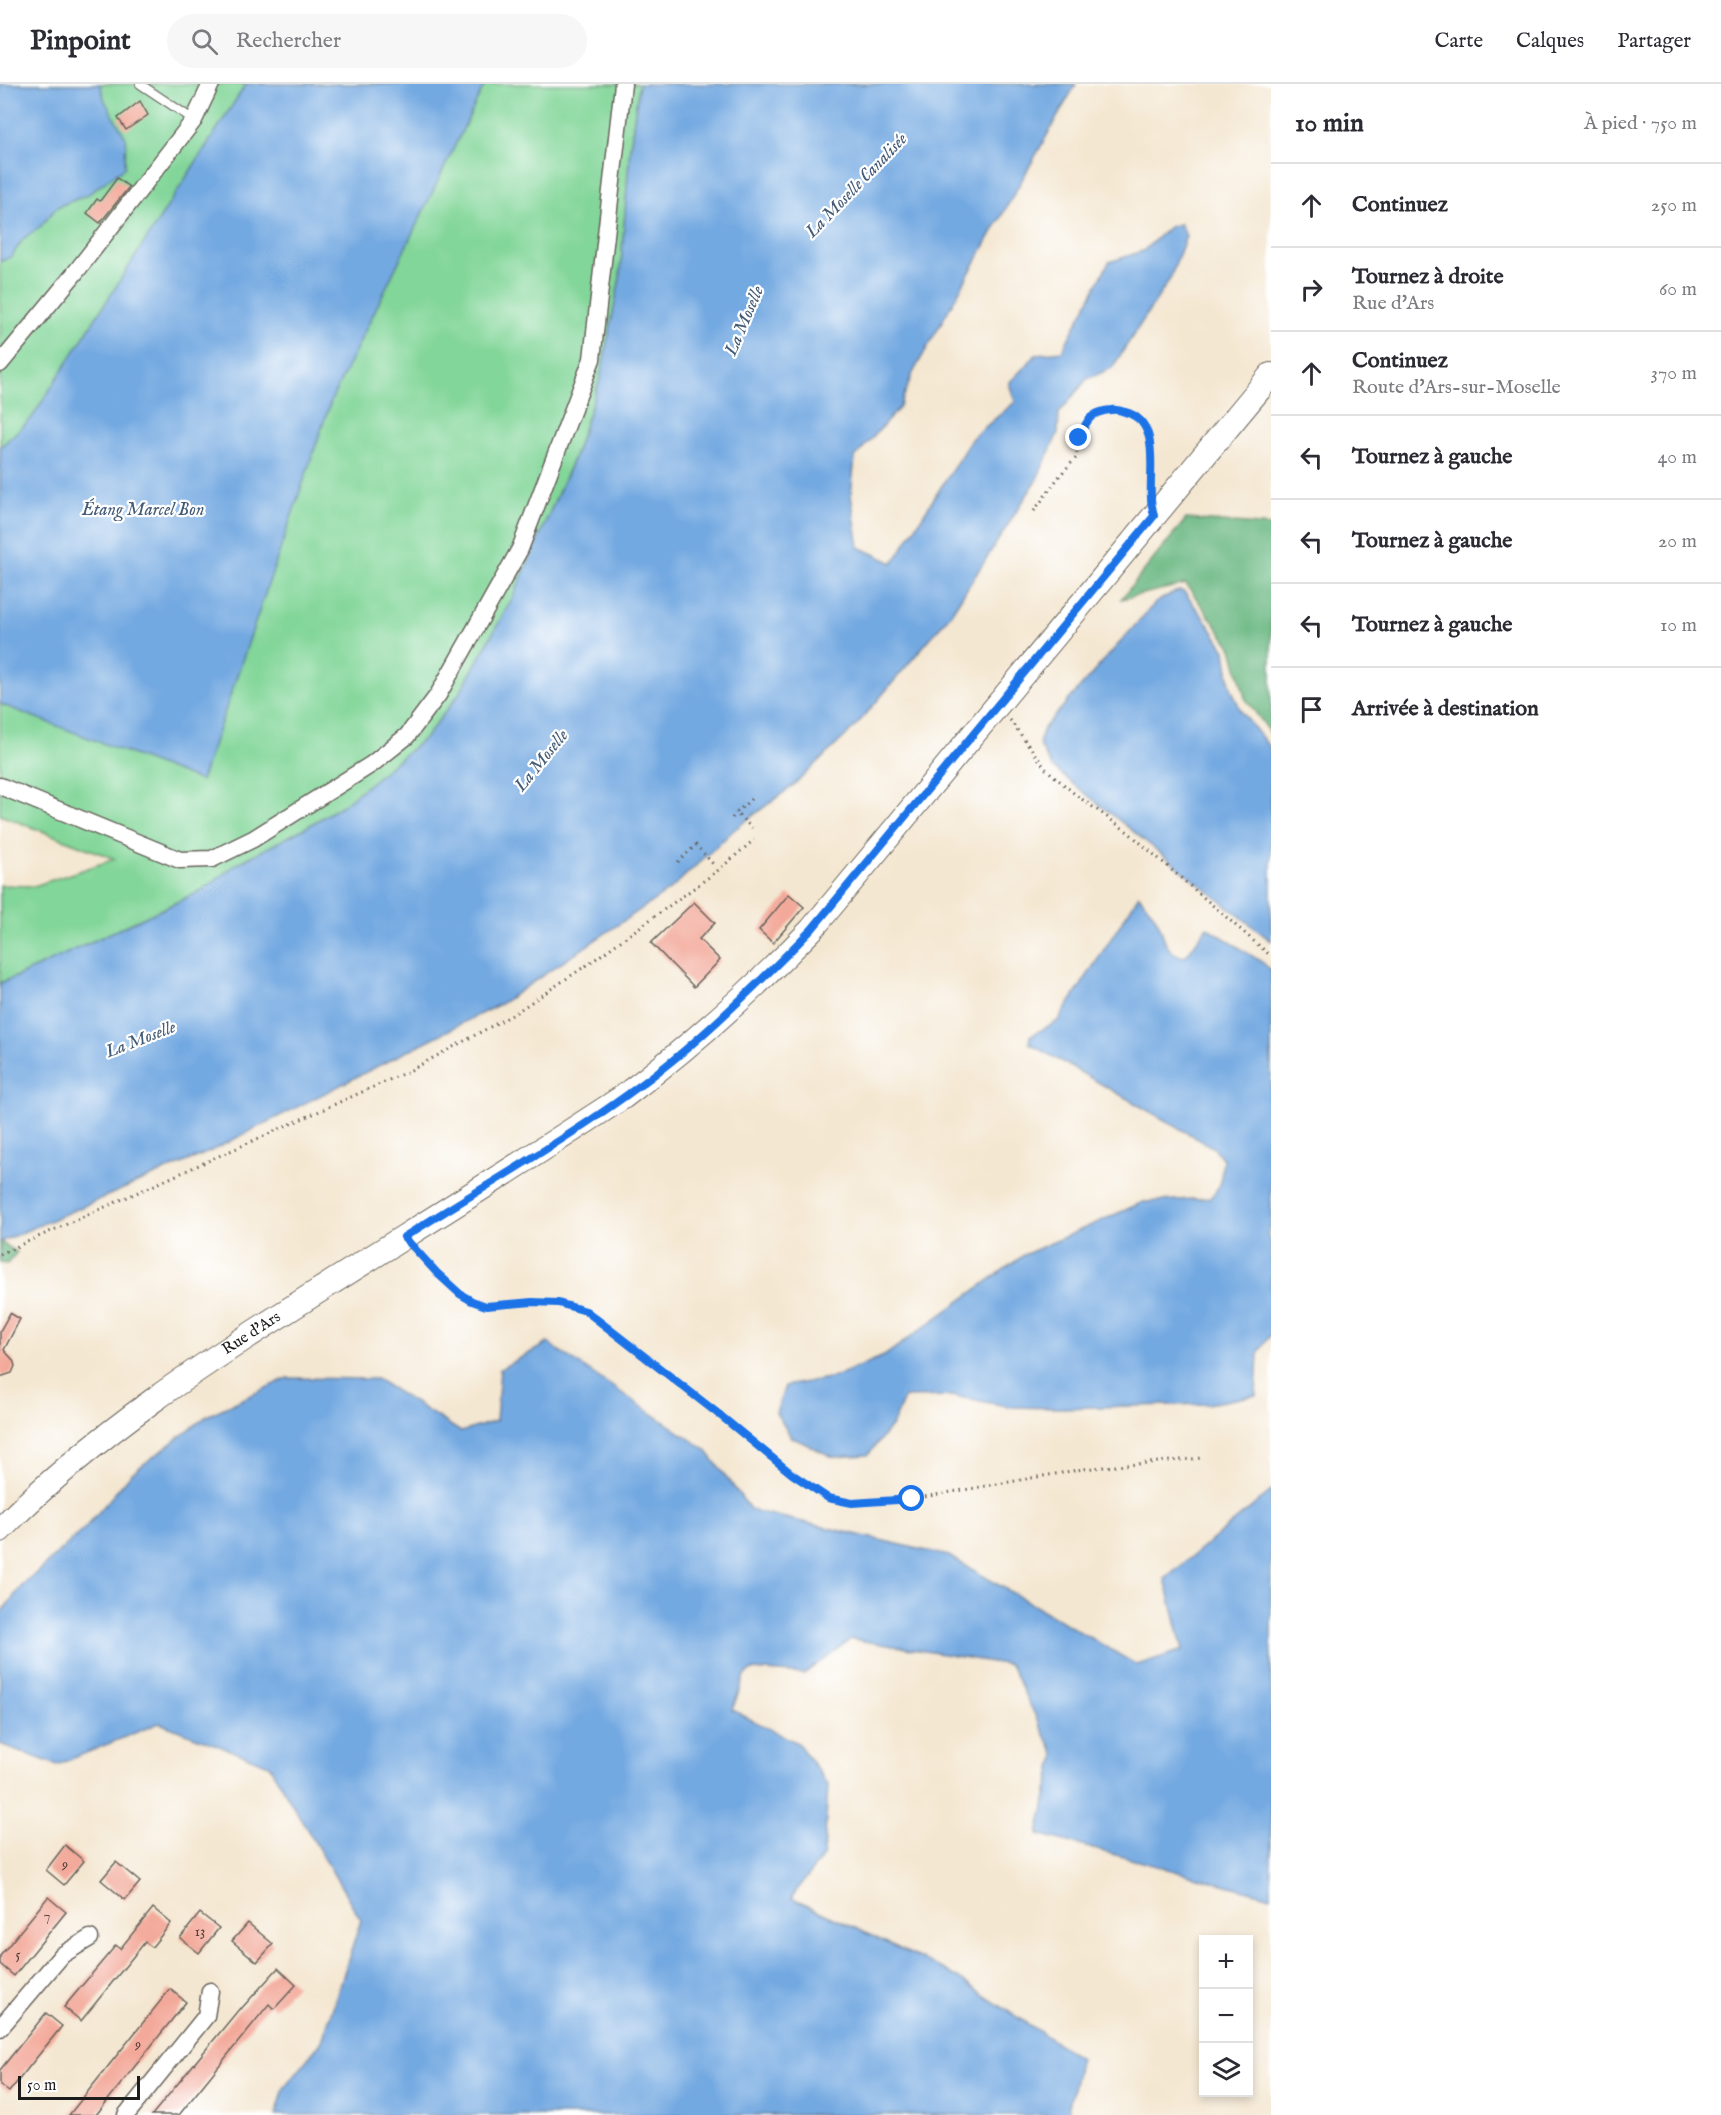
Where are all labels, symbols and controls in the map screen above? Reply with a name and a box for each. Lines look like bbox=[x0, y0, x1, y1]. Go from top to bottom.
search box bbox=[167, 14, 587, 68]
text: Pinpoint bbox=[30, 24, 131, 59]
icon: search bbox=[188, 25, 221, 58]
text: Rechercher bbox=[236, 27, 341, 55]
text: Carte bbox=[1434, 28, 1483, 55]
text: Calques bbox=[1516, 28, 1584, 55]
text: Partager bbox=[1617, 28, 1691, 55]
text: 10 min bbox=[1295, 107, 1364, 140]
text: À pied · 750 m bbox=[1584, 111, 1697, 136]
water label: La Moselle Canalisée bbox=[800, 129, 913, 244]
icon: ahead bbox=[1295, 189, 1328, 222]
text: Continuez bbox=[1352, 191, 1448, 219]
text: 250 m bbox=[1651, 193, 1697, 218]
text: Tournez à droite bbox=[1352, 263, 1503, 291]
icon: right bbox=[1295, 273, 1328, 306]
text: 60 m bbox=[1659, 277, 1697, 302]
water label: La Moselle bbox=[720, 283, 770, 360]
text: Rue d'Ars bbox=[1352, 291, 1434, 316]
text: Continuez bbox=[1352, 347, 1448, 375]
icon: ahead bbox=[1295, 357, 1328, 390]
text: 370 m bbox=[1651, 361, 1697, 386]
text: Route d'Ars-sur-Moselle bbox=[1352, 375, 1561, 400]
route end bbox=[1065, 424, 1091, 450]
icon: left bbox=[1295, 441, 1328, 474]
text: Tournez à gauche bbox=[1352, 443, 1512, 471]
text: 40 m bbox=[1658, 445, 1697, 470]
water label: Étang Marcel Bon bbox=[81, 498, 204, 522]
icon: left bbox=[1295, 525, 1328, 558]
text: Tournez à gauche bbox=[1352, 527, 1512, 555]
text: 20 m bbox=[1658, 529, 1697, 554]
icon: left bbox=[1295, 609, 1328, 642]
text: Tournez à gauche bbox=[1352, 611, 1512, 639]
text: 10 m bbox=[1660, 613, 1697, 638]
icon: arrive bbox=[1295, 693, 1328, 726]
text: Arrivée à destination bbox=[1352, 695, 1539, 723]
water label: La Moselle bbox=[509, 725, 574, 798]
water label: La Moselle bbox=[102, 1016, 179, 1064]
street label: Rue d'Ars bbox=[219, 1307, 285, 1360]
route start bbox=[898, 1485, 924, 1511]
house number: 9 bbox=[61, 1856, 68, 1874]
house number: 7 bbox=[44, 1907, 50, 1925]
house number: 13 bbox=[195, 1923, 205, 1941]
map controls bbox=[1199, 1935, 1253, 2097]
button: + bbox=[1199, 1935, 1253, 1989]
house number: 5 bbox=[15, 1946, 21, 1964]
button: − bbox=[1199, 1989, 1253, 2043]
house number: 9 bbox=[134, 2036, 141, 2054]
button: layers bbox=[1199, 2043, 1253, 2097]
scale bar bbox=[18, 2073, 140, 2100]
text: 50 m bbox=[27, 2076, 56, 2096]

